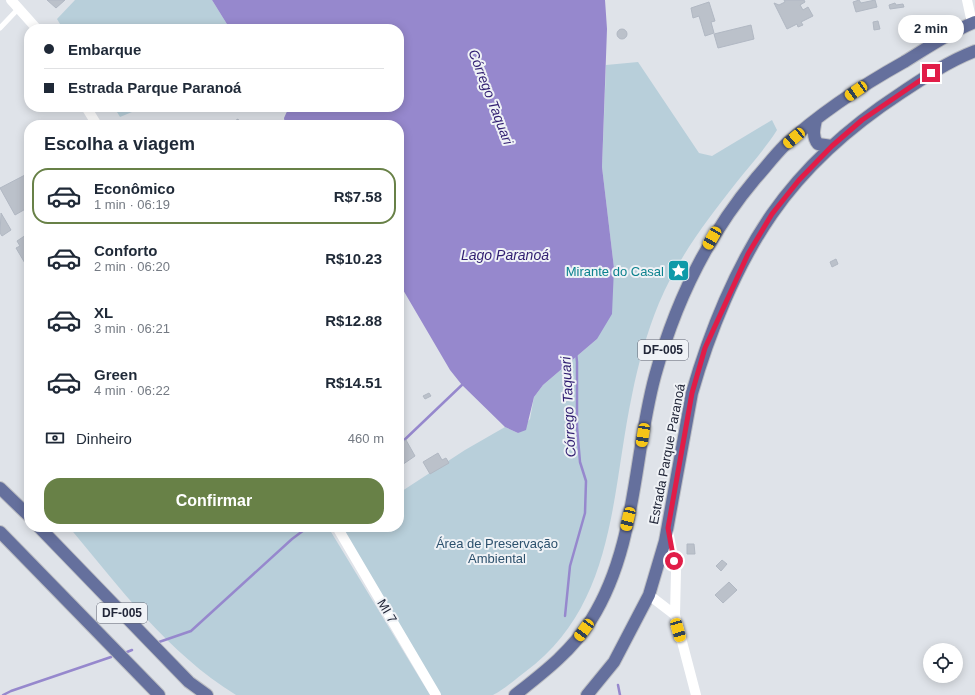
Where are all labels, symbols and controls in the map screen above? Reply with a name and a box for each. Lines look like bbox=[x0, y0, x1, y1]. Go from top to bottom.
callout: 2 min bbox=[898, 15, 964, 43]
text: 2 min bbox=[914, 21, 948, 36]
text: Embarque bbox=[68, 41, 141, 58]
water label: Córrego Taquari bbox=[465, 47, 517, 148]
route end bbox=[922, 64, 940, 82]
text: Estrada Parque Paranoá bbox=[68, 79, 241, 96]
car bbox=[843, 79, 869, 103]
car bbox=[781, 126, 807, 150]
text: Escolha a viagem bbox=[44, 134, 195, 154]
icon: car bbox=[46, 178, 82, 214]
text: Econômico bbox=[94, 180, 175, 197]
text: R$7.58 bbox=[334, 188, 382, 205]
text: 1 min · 06:19 bbox=[94, 197, 170, 212]
car bbox=[701, 225, 723, 251]
icon: car bbox=[46, 240, 82, 276]
text: Conforto bbox=[94, 242, 157, 259]
water label: Lago Paranoá bbox=[461, 247, 549, 263]
text: R$10.23 bbox=[325, 250, 382, 267]
place icon: Mirante do Casal bbox=[666, 258, 692, 284]
text: 2 min · 06:20 bbox=[94, 259, 170, 274]
place label: Mirante do Casal bbox=[566, 264, 664, 279]
icon: car bbox=[46, 302, 82, 338]
text: XL bbox=[94, 304, 113, 321]
text: R$12.88 bbox=[325, 312, 382, 329]
text: 3 min · 06:21 bbox=[94, 321, 170, 336]
road number: DF-005 bbox=[638, 340, 688, 360]
water label: Córrego Taquari bbox=[557, 355, 579, 458]
icon: car bbox=[46, 364, 82, 400]
text: Green bbox=[94, 366, 137, 383]
text: R$14.51 bbox=[325, 374, 382, 391]
street label: Estrada Parque Paranoá bbox=[646, 382, 688, 526]
text: 4 min · 06:22 bbox=[94, 383, 170, 398]
car bbox=[635, 422, 651, 448]
icon: cash bbox=[44, 427, 66, 449]
text: Dinheiro bbox=[76, 430, 132, 447]
text: 460 m bbox=[348, 431, 384, 446]
button: Confirmar bbox=[44, 478, 384, 524]
car bbox=[619, 506, 637, 532]
park label: Área de Preservação Ambiental bbox=[436, 536, 558, 566]
route start bbox=[665, 552, 683, 570]
street label: MI 7 bbox=[374, 596, 400, 626]
road number: DF-005 bbox=[97, 603, 147, 623]
car bbox=[572, 617, 596, 643]
car bbox=[669, 617, 687, 643]
map controls bbox=[923, 643, 963, 683]
button: locate bbox=[923, 643, 963, 683]

